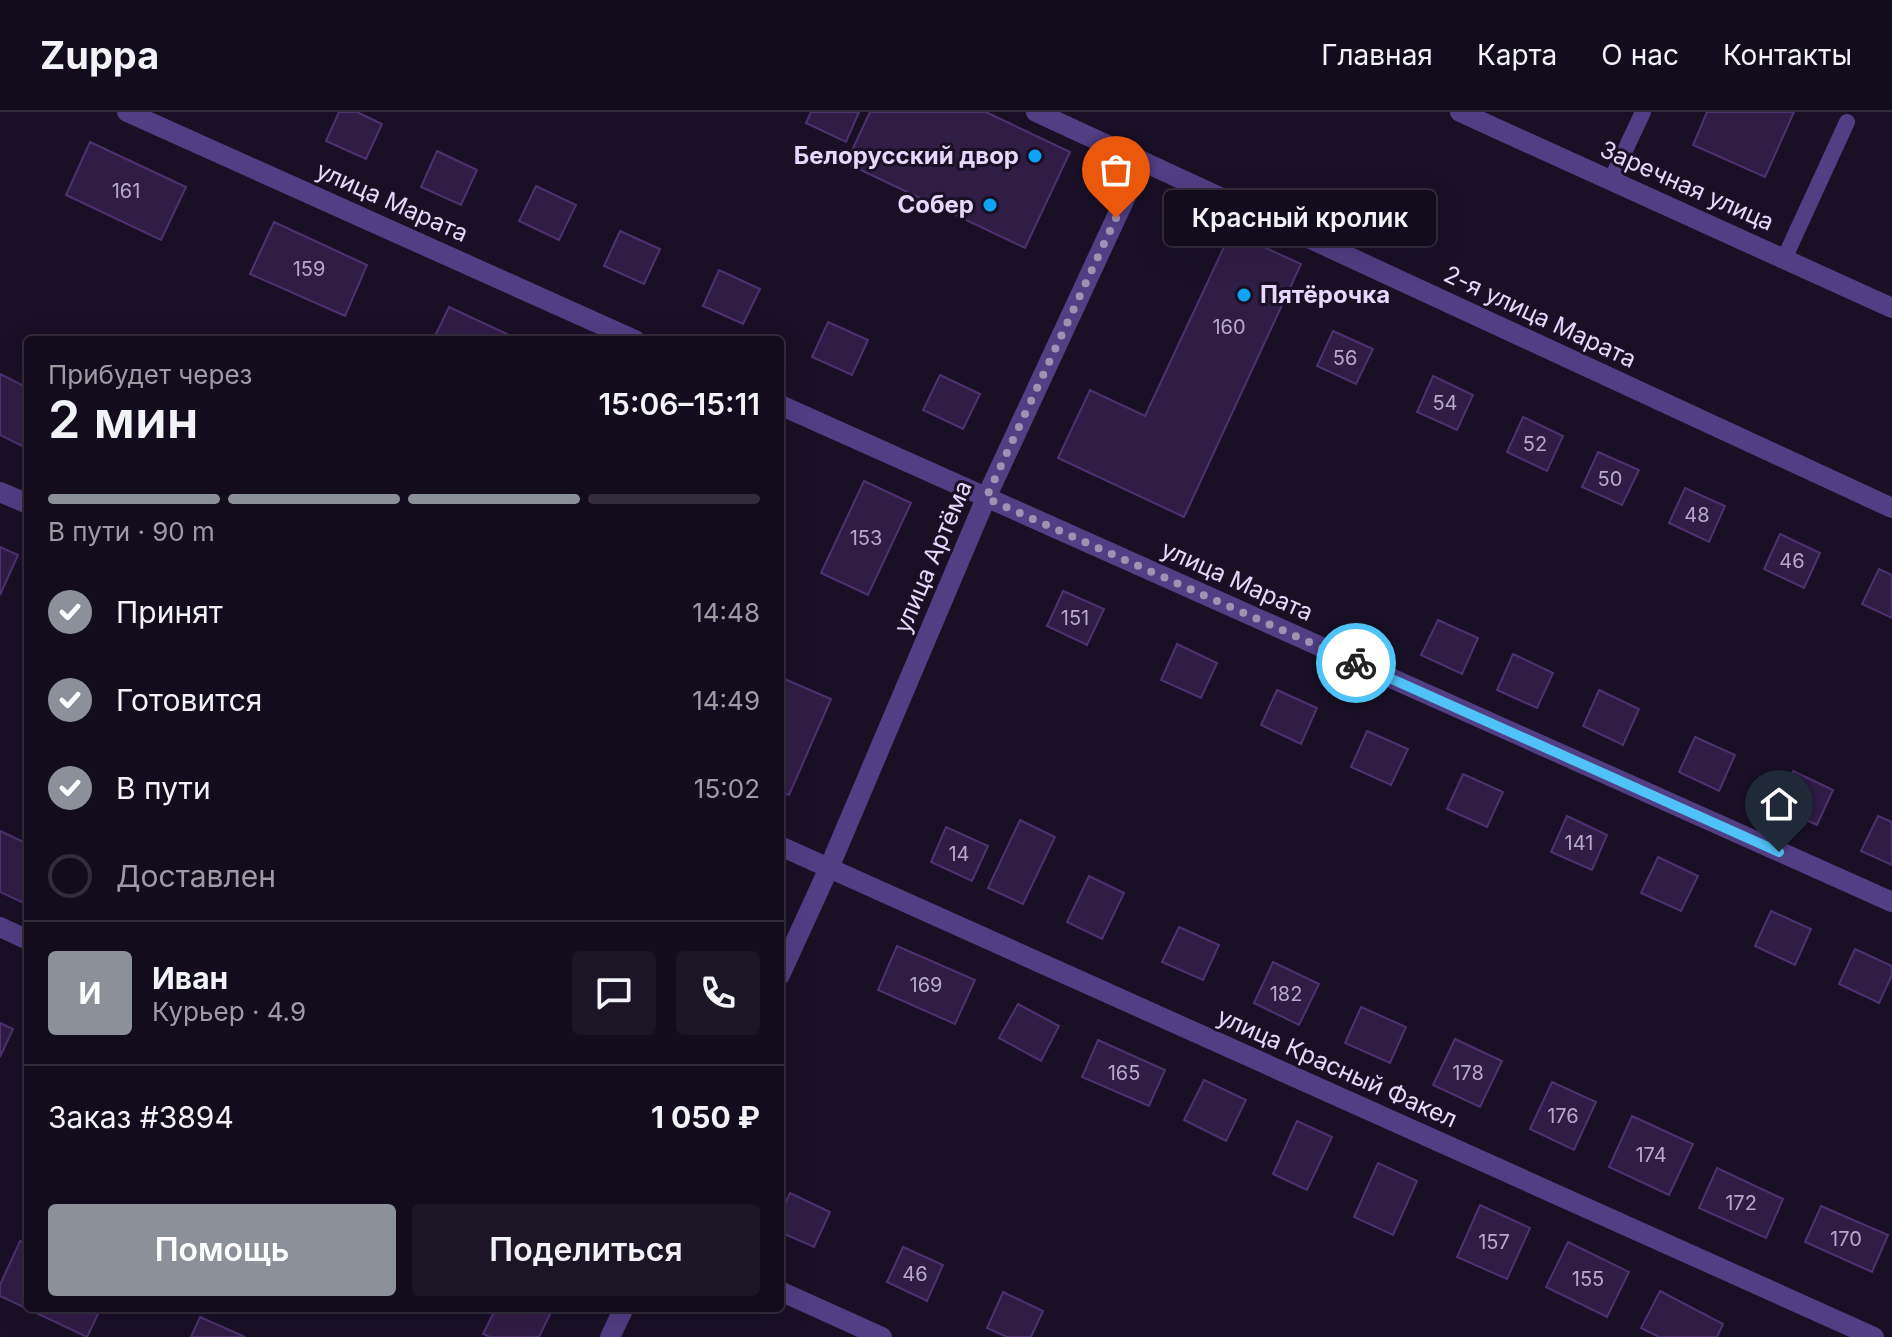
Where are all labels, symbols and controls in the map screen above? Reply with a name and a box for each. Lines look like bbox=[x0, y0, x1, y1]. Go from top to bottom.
text: Zuppa bbox=[40, 32, 159, 78]
text: Главная bbox=[1321, 38, 1433, 72]
text: Карта bbox=[1477, 38, 1557, 72]
text: О нас bbox=[1601, 38, 1679, 72]
text: Контакты bbox=[1723, 38, 1852, 72]
street label: Заречная улица bbox=[1596, 134, 1779, 237]
pin bbox=[1082, 136, 1150, 218]
place label: Белорусский двор bbox=[794, 141, 1019, 170]
marker: Белорусский двор bbox=[1026, 147, 1044, 165]
icon: bag bbox=[1094, 148, 1138, 192]
street label: улица Марата bbox=[312, 155, 473, 248]
house number: 161 bbox=[112, 179, 140, 203]
place label: Собер bbox=[897, 190, 974, 219]
callout: Красный кролик bbox=[1164, 190, 1436, 246]
marker: Собер bbox=[981, 196, 999, 214]
text: Красный кролик bbox=[1192, 202, 1408, 233]
house number: 159 bbox=[293, 257, 325, 281]
street label: 2-я улица Марата bbox=[1439, 259, 1641, 374]
place label: Пятёрочка bbox=[1260, 280, 1390, 309]
marker: Пятёрочка bbox=[1235, 286, 1253, 304]
house number: 160 bbox=[1212, 315, 1246, 339]
house number: 56 bbox=[1333, 346, 1357, 370]
text: Прибудет через bbox=[48, 359, 252, 390]
text: 15:06–15:11 bbox=[598, 386, 760, 422]
text: 2 мин bbox=[48, 388, 199, 451]
house number: 54 bbox=[1432, 391, 1458, 415]
house number: 52 bbox=[1523, 432, 1547, 456]
house number: 50 bbox=[1598, 467, 1622, 491]
street label: улица Артёма bbox=[887, 476, 978, 637]
house number: 48 bbox=[1684, 503, 1710, 527]
text: В пути · 90 m bbox=[48, 516, 215, 547]
house number: 153 bbox=[850, 526, 882, 550]
street label: улица Марата bbox=[1157, 534, 1318, 627]
house number: 46 bbox=[1779, 549, 1805, 573]
icon: check bbox=[48, 590, 92, 634]
text: Принят bbox=[116, 594, 223, 630]
text: 14:48 bbox=[692, 597, 760, 628]
house number: 151 bbox=[1061, 606, 1089, 630]
courier bbox=[1316, 623, 1396, 703]
icon: bike bbox=[1334, 641, 1378, 685]
icon: check bbox=[48, 678, 92, 722]
text: Готовится bbox=[116, 682, 262, 718]
text: 14:49 bbox=[692, 685, 760, 716]
icon: check bbox=[48, 766, 92, 810]
text: В пути bbox=[116, 770, 211, 806]
pin bbox=[1745, 770, 1813, 852]
text: 15:02 bbox=[694, 773, 760, 804]
icon: home bbox=[1757, 782, 1801, 826]
house number: 141 bbox=[1565, 831, 1593, 855]
house number: 14 bbox=[948, 842, 970, 866]
text: Доставлен bbox=[116, 858, 276, 894]
button: chat bbox=[572, 951, 656, 1035]
button: phone bbox=[676, 951, 760, 1035]
text: Иван bbox=[152, 960, 228, 996]
house number: 169 bbox=[910, 973, 942, 997]
text: И bbox=[79, 975, 101, 1011]
house number: 182 bbox=[1270, 982, 1302, 1006]
text: Курьер · 4.9 bbox=[152, 996, 306, 1027]
street label: улица Красный Факел bbox=[1213, 1001, 1462, 1134]
house number: 165 bbox=[1108, 1061, 1140, 1085]
house number: 178 bbox=[1452, 1061, 1484, 1085]
text: Заказ #3894 bbox=[48, 1099, 234, 1135]
text: 1 050 ₽ bbox=[651, 1099, 760, 1135]
house number: 176 bbox=[1547, 1104, 1579, 1128]
house number: 174 bbox=[1635, 1143, 1667, 1167]
house number: 172 bbox=[1725, 1191, 1757, 1215]
button: Помощь bbox=[48, 1204, 396, 1296]
button: Поделиться bbox=[412, 1204, 760, 1296]
house number: 170 bbox=[1830, 1227, 1862, 1251]
house number: 157 bbox=[1478, 1230, 1510, 1254]
house number: 46 bbox=[902, 1262, 928, 1286]
house number: 155 bbox=[1572, 1267, 1604, 1291]

